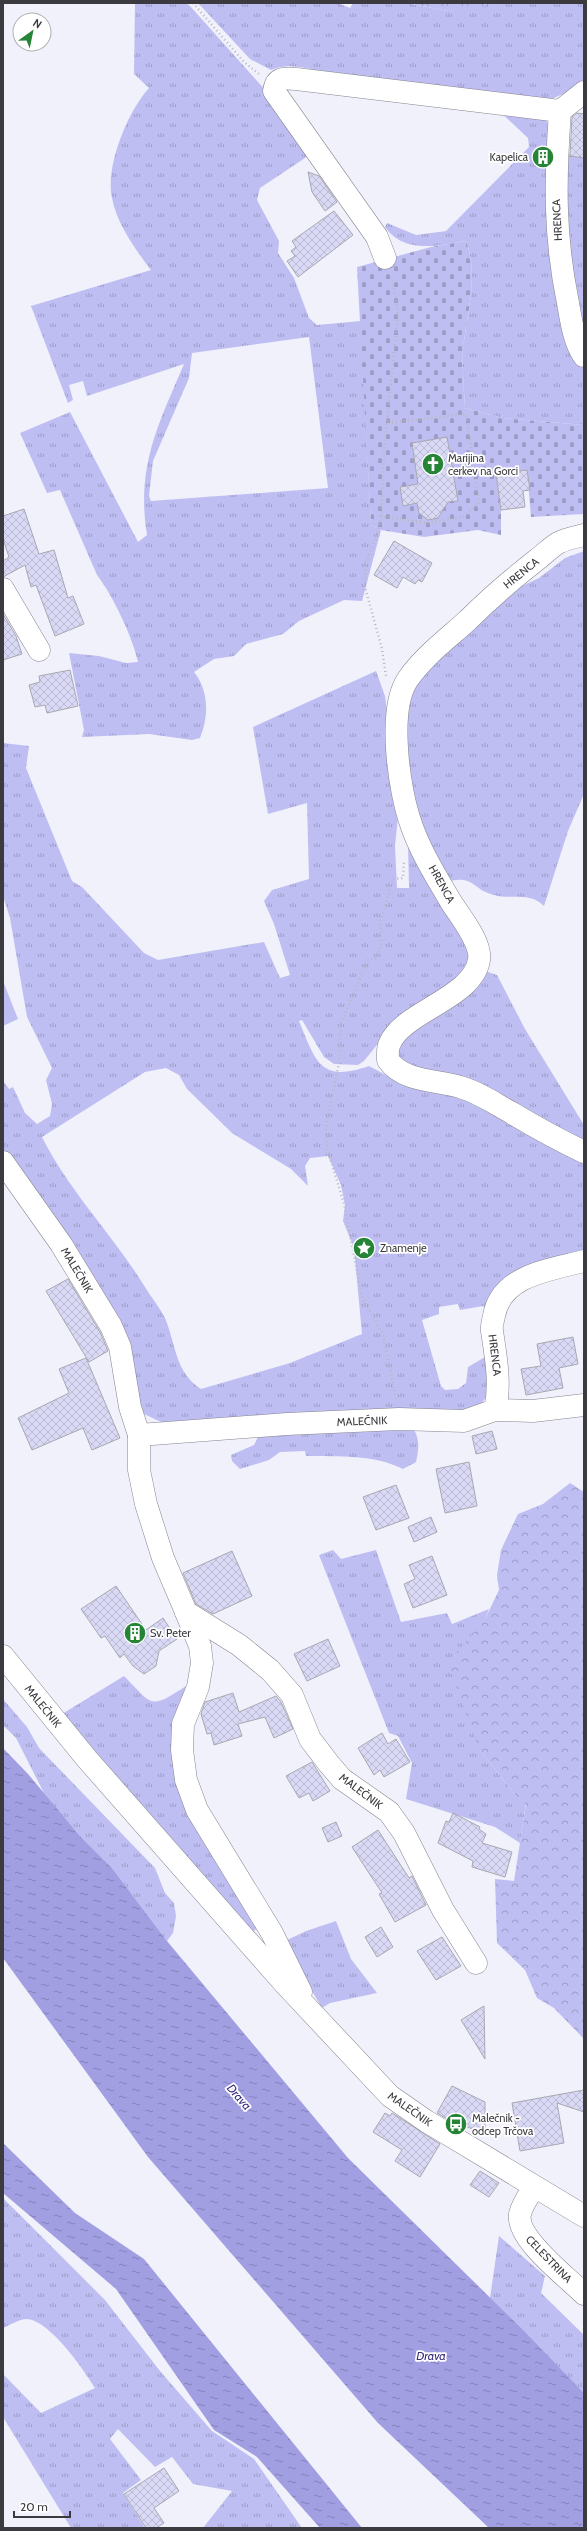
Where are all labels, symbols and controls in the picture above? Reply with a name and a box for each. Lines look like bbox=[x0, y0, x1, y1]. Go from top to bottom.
north arrow bbox=[12, 12, 52, 52]
text: N bbox=[30, 16, 45, 32]
building icon: Kapelica bbox=[530, 144, 556, 170]
place label: Kapelica bbox=[490, 150, 529, 164]
street label: HRENCA bbox=[549, 199, 565, 241]
church icon: Marijina cerkev na Gorci bbox=[420, 451, 446, 477]
place label: Marijina cerkev na Gorci bbox=[448, 451, 518, 478]
street label: HRENCA bbox=[500, 554, 542, 592]
street label: HRENCA bbox=[426, 862, 458, 906]
place icon: Znamenje bbox=[351, 1235, 377, 1261]
place label: Znamenje bbox=[380, 1241, 427, 1255]
street label: MALEČNIK bbox=[58, 1245, 96, 1296]
street label: HRENCA bbox=[486, 1333, 505, 1377]
street label: MALEČNIK bbox=[336, 1413, 388, 1429]
building icon: Sv. Peter bbox=[122, 1620, 148, 1646]
place label: Sv. Peter bbox=[150, 1626, 191, 1640]
street label: MALEČNIK bbox=[22, 1682, 65, 1731]
street label: MALEČNIK bbox=[336, 1770, 386, 1812]
water label: Drava bbox=[224, 2081, 255, 2113]
street label: MALEČNIK bbox=[385, 2089, 435, 2130]
bus stop icon: Malečnik - odcep Trčova bbox=[443, 2111, 469, 2137]
place label: Malečnik - odcep Trčova bbox=[472, 2111, 534, 2138]
street label: CELESTRINA bbox=[523, 2232, 575, 2286]
water label: Drava bbox=[416, 2348, 446, 2363]
scale bar bbox=[14, 2493, 70, 2519]
text: 20 m bbox=[20, 2499, 48, 2514]

